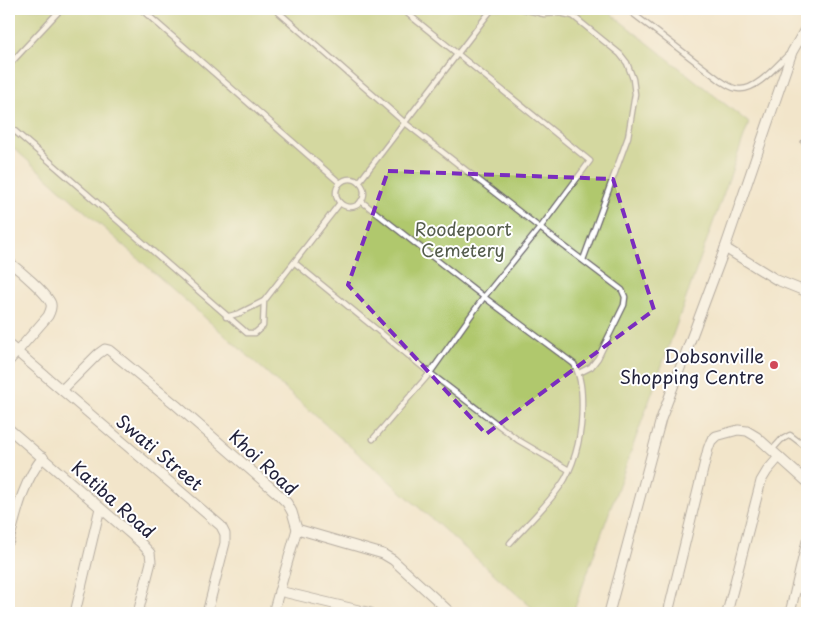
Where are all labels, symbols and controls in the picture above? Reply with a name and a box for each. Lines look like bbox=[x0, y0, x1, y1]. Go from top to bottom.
park label: Roodepoort Cemetery bbox=[414, 215, 512, 263]
place label: Dobsonville Shopping Centre bbox=[619, 342, 764, 390]
marker: Dobsonville Shopping Centre bbox=[768, 359, 780, 371]
street label: Swati Street bbox=[111, 407, 209, 497]
street label: Khoi Road bbox=[224, 423, 304, 501]
street label: Katiba Road bbox=[66, 454, 162, 544]

